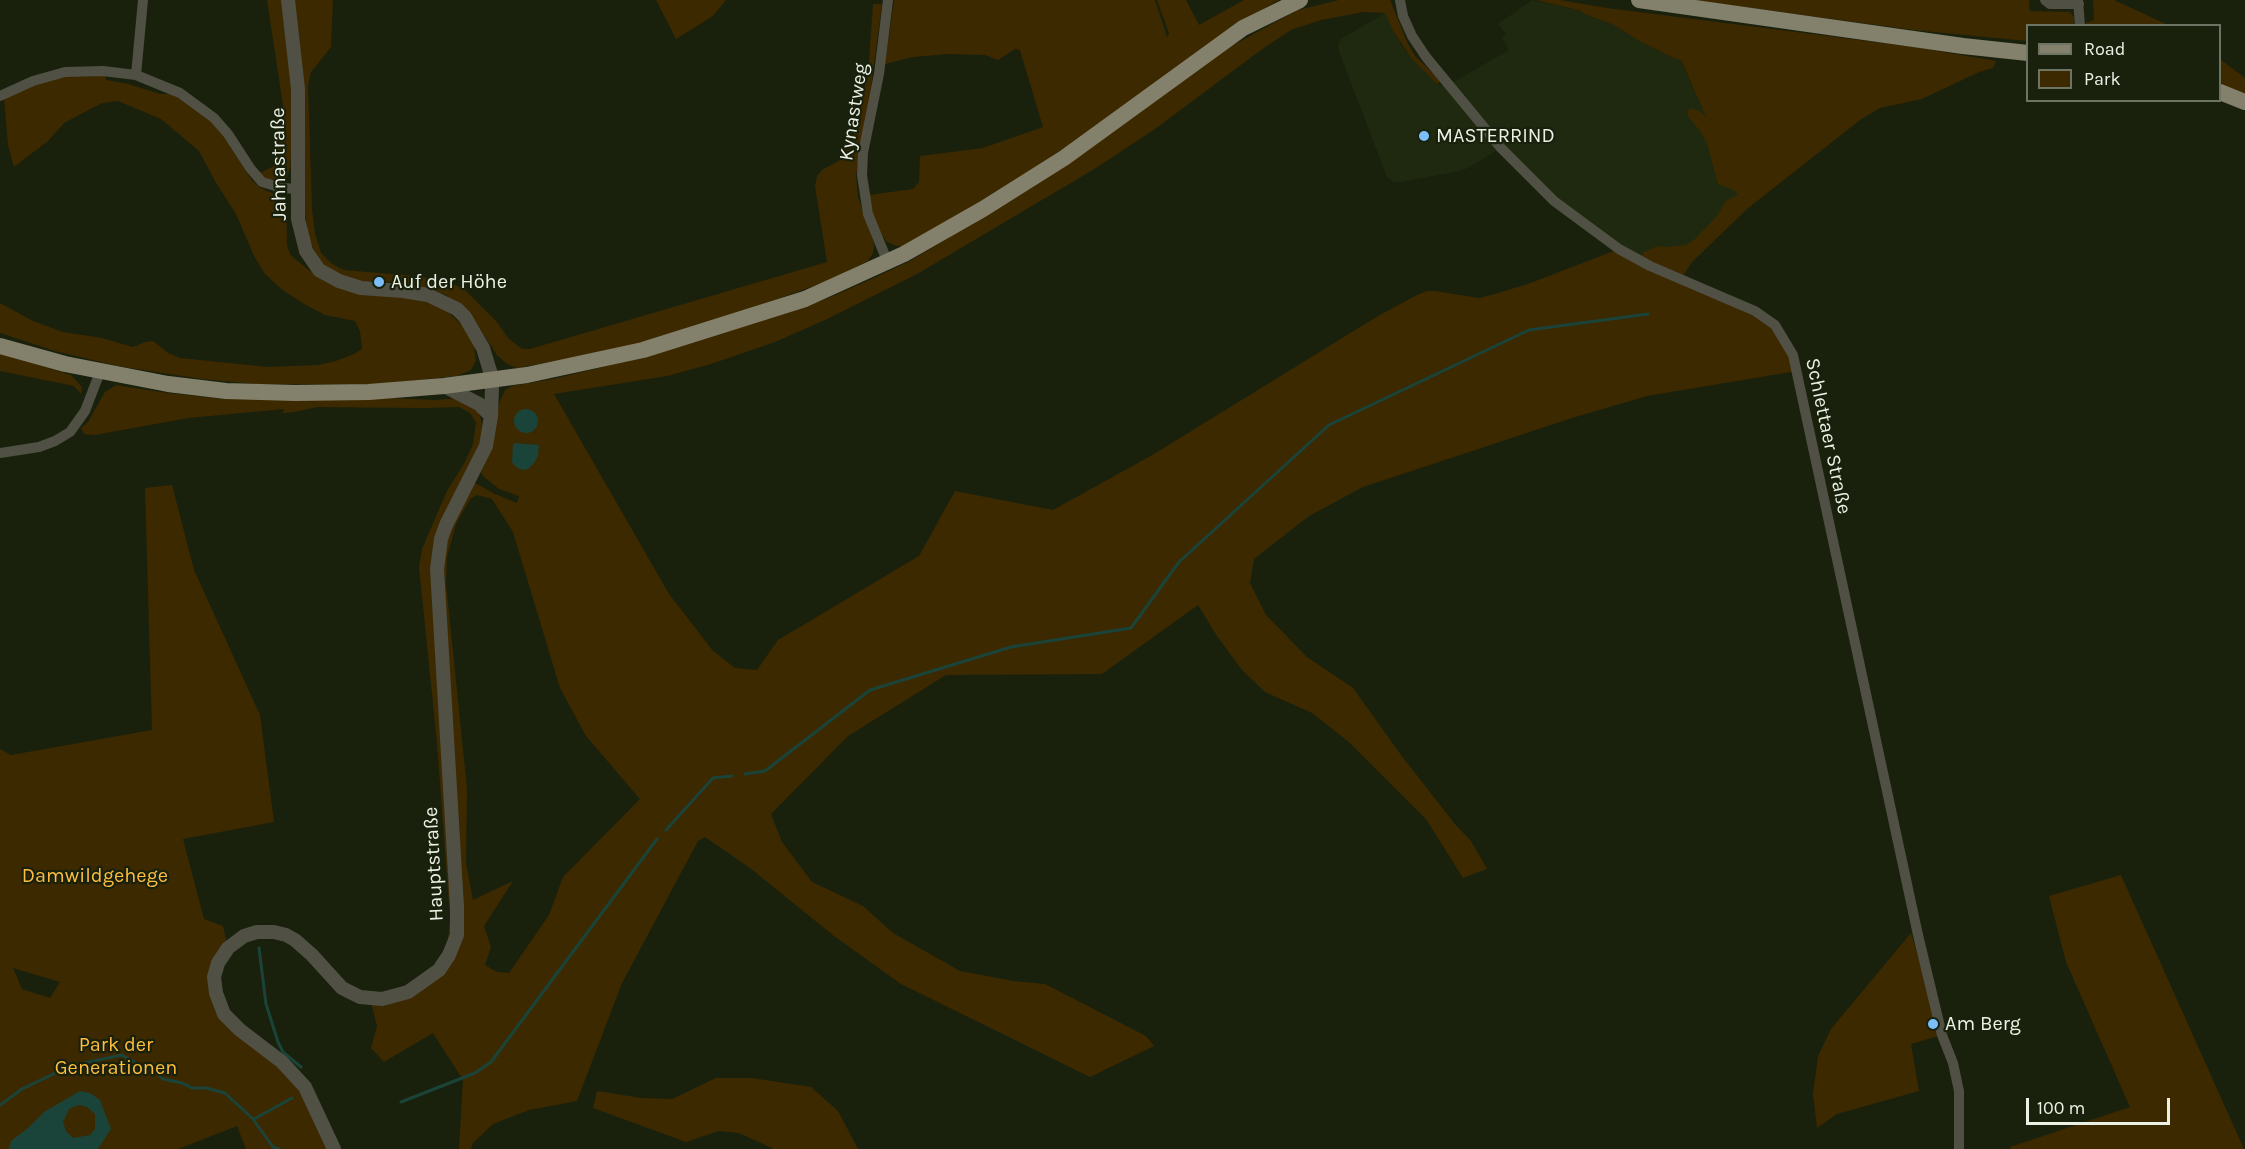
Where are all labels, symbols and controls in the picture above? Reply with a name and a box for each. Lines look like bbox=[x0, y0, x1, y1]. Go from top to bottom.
legend bbox=[2026, 24, 2221, 102]
text: Road bbox=[2084, 38, 2125, 60]
street label: Kynastweg bbox=[834, 61, 874, 163]
text: Park bbox=[2084, 68, 2121, 90]
street label: Jahnastraße bbox=[266, 107, 292, 221]
place label: MASTERRIND bbox=[1436, 124, 1555, 148]
marker: MASTERRIND bbox=[1417, 129, 1431, 143]
place label: Auf der Höhe bbox=[391, 270, 507, 294]
marker: Auf der Höhe bbox=[372, 275, 386, 289]
street label: Schlettaer Straße bbox=[1800, 356, 1856, 516]
street label: Hauptstraße bbox=[419, 806, 449, 922]
park label: Damwildgehege bbox=[22, 864, 168, 888]
place label: Am Berg bbox=[1945, 1012, 2021, 1036]
marker: Am Berg bbox=[1926, 1017, 1940, 1031]
park label: Park der Generationen bbox=[55, 1033, 177, 1080]
scale bar bbox=[2029, 1086, 2173, 1124]
text: 100 m bbox=[2037, 1097, 2085, 1119]

